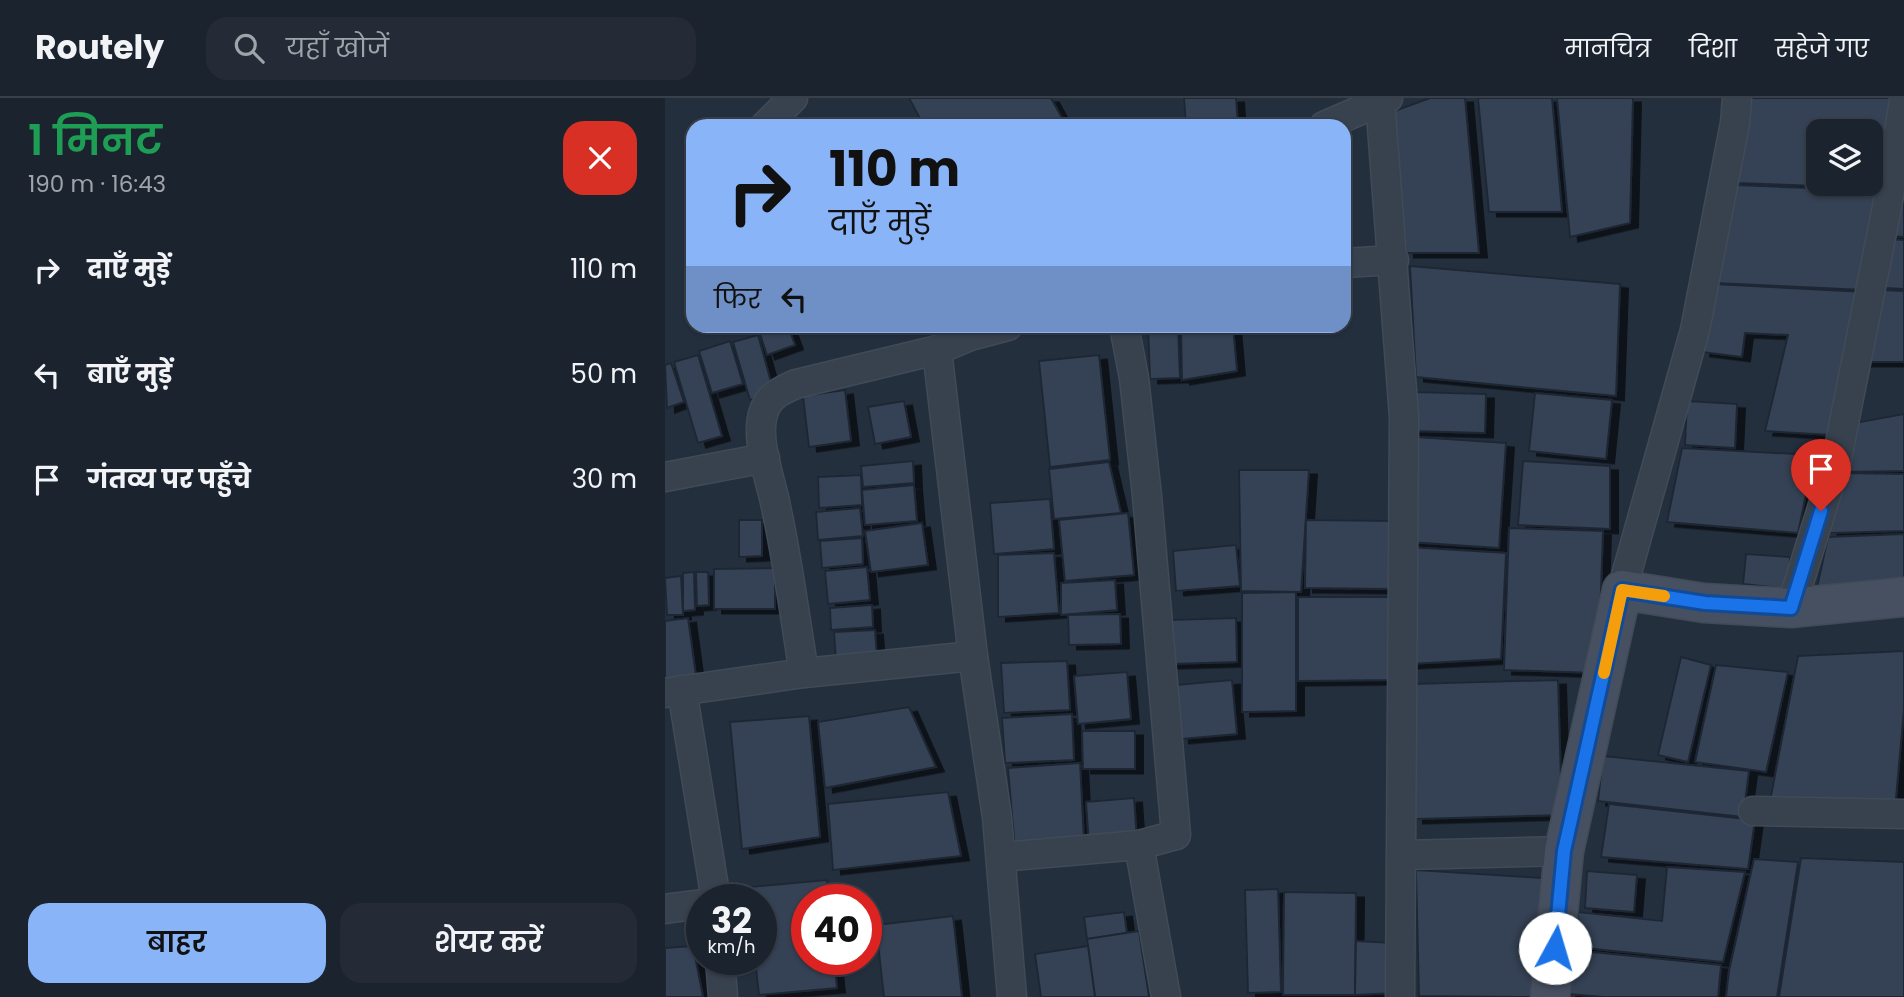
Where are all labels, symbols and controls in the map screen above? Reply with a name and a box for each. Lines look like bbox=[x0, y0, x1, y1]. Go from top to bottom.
search box bbox=[206, 17, 696, 80]
text: Routely bbox=[35, 24, 164, 71]
icon: search bbox=[230, 29, 268, 67]
text: यहाँ खोजें bbox=[286, 30, 389, 66]
text: मानचित्र bbox=[1565, 32, 1651, 65]
text: दिशा bbox=[1689, 32, 1737, 65]
text: सहेजे गए bbox=[1775, 32, 1869, 65]
text: 1 मिनट bbox=[28, 111, 162, 170]
map controls bbox=[1806, 119, 1883, 196]
button: layers bbox=[1806, 119, 1883, 196]
button: close bbox=[563, 121, 637, 195]
text: 110 m bbox=[829, 135, 960, 203]
icon: right bbox=[714, 147, 805, 238]
text: 190 m · 16:43 bbox=[28, 168, 166, 200]
text: दाएँ मुड़ें bbox=[829, 200, 931, 245]
icon: right bbox=[28, 251, 66, 289]
text: दाएँ मुड़ें bbox=[87, 251, 170, 287]
text: 110 m bbox=[570, 251, 637, 287]
icon: left bbox=[775, 280, 813, 318]
text: फिर bbox=[714, 281, 761, 317]
icon: left bbox=[28, 356, 66, 394]
text: बाएँ मुड़ें bbox=[87, 356, 172, 392]
text: 50 m bbox=[571, 356, 637, 392]
pin bbox=[1791, 439, 1851, 511]
icon: arrive bbox=[1802, 450, 1840, 488]
icon: arrive bbox=[28, 461, 66, 499]
text: गंतव्य पर पहुँचे bbox=[87, 461, 251, 497]
text: 30 m bbox=[572, 461, 637, 497]
speed limit sign: 40 bbox=[791, 884, 882, 975]
text: 32 bbox=[711, 896, 752, 945]
button: बाहर bbox=[28, 903, 326, 983]
button: शेयर करें bbox=[340, 903, 637, 983]
position arrow bbox=[1518, 911, 1592, 985]
text: km/h bbox=[708, 934, 755, 959]

